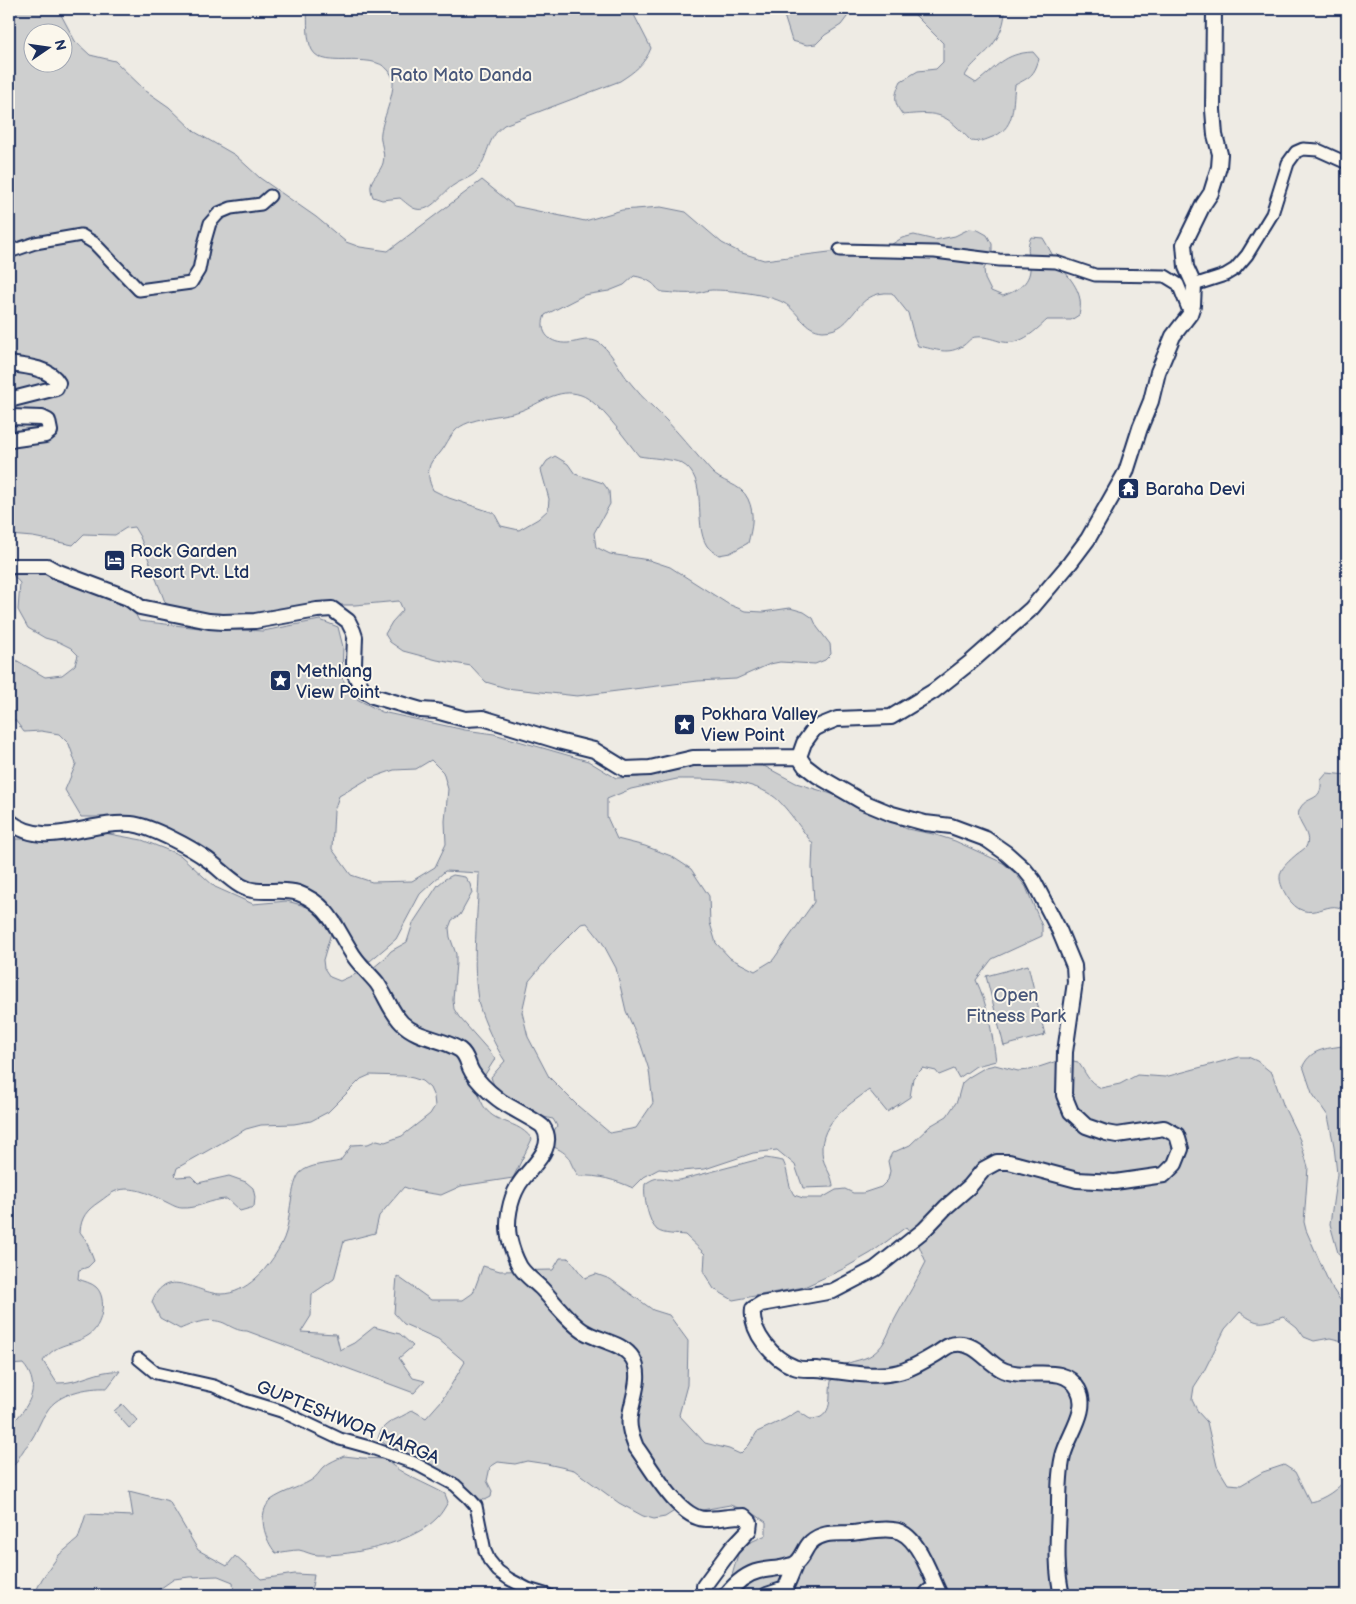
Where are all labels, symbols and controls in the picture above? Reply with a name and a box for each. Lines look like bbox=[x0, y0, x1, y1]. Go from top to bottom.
north arrow bbox=[22, 22, 72, 72]
text: N bbox=[51, 38, 70, 52]
park label: Rato Mato Danda bbox=[390, 65, 532, 86]
temple icon: Baraha Devi bbox=[1117, 477, 1141, 501]
place label: Baraha Devi bbox=[1145, 479, 1245, 500]
place label: Rock Garden Resort Pvt. Ltd bbox=[130, 541, 249, 583]
hotel icon: Rock Garden Resort Pvt. Ltd bbox=[102, 549, 126, 573]
place label: Methlang View Point bbox=[296, 661, 380, 703]
place icon: Methlang View Point bbox=[268, 669, 292, 693]
place label: Pokhara Valley View Point bbox=[701, 704, 819, 746]
place icon: Pokhara Valley View Point bbox=[673, 712, 697, 736]
park label: Open Fitness Park bbox=[966, 985, 1066, 1027]
street label: GUPTESHWOR MARGA bbox=[253, 1376, 442, 1469]

